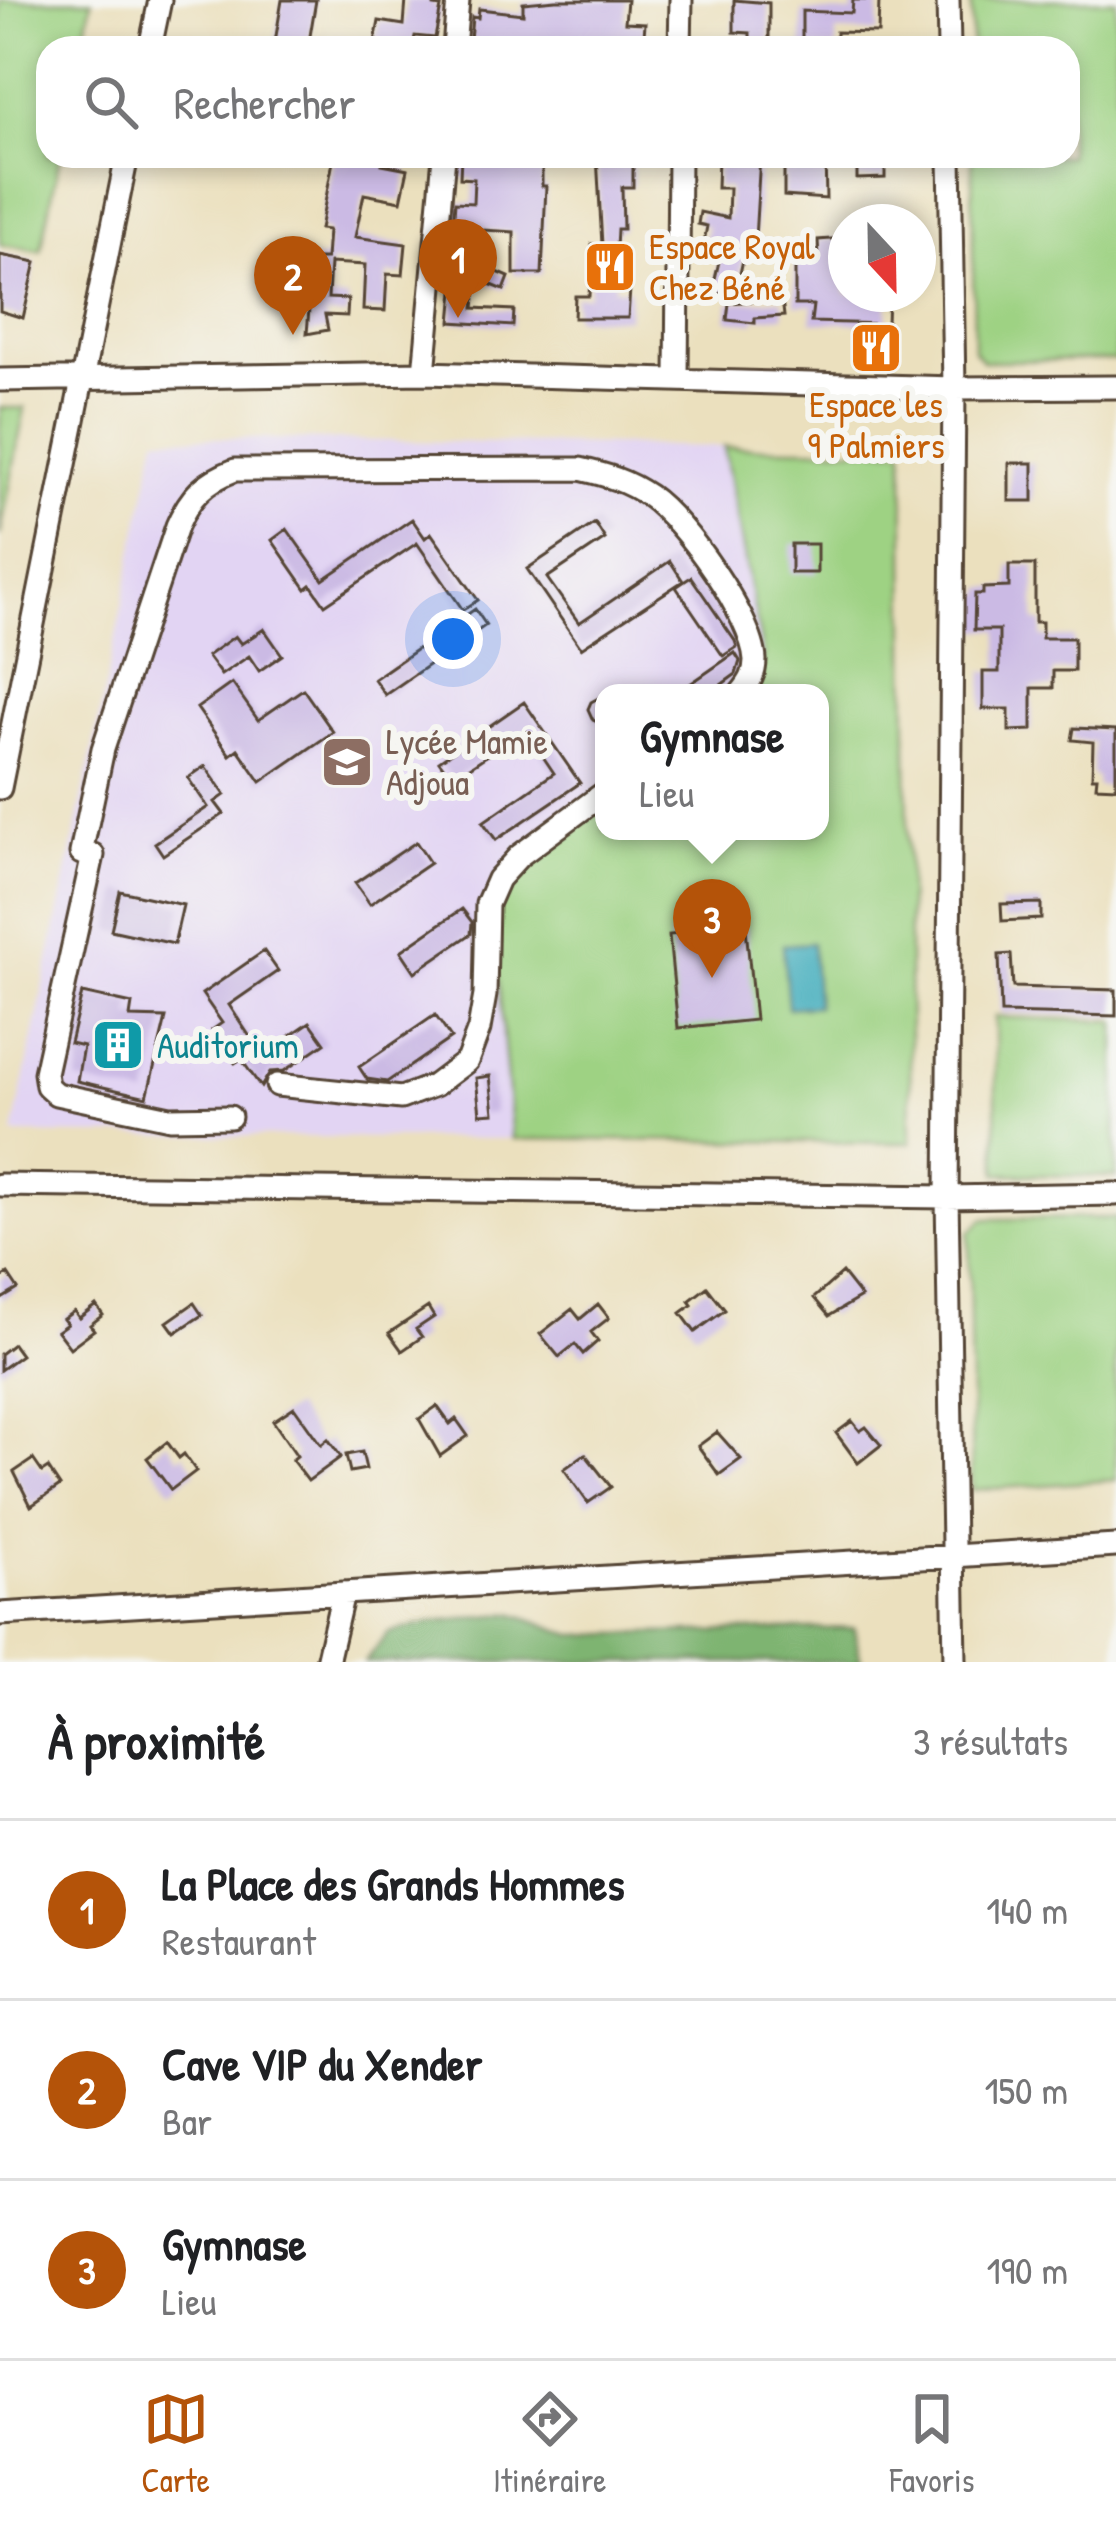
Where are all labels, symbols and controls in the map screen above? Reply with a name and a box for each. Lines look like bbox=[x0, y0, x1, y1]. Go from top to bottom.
search box bbox=[36, 36, 1080, 168]
icon: search bbox=[78, 69, 144, 135]
text: Rechercher bbox=[174, 72, 356, 133]
north arrow bbox=[828, 204, 936, 312]
pin: 1 bbox=[419, 219, 497, 318]
place label: Espace Royal Chez Béné bbox=[649, 221, 815, 311]
pin: 2 bbox=[254, 236, 332, 335]
restaurant icon: Espace Royal Chez Béné bbox=[582, 239, 638, 295]
restaurant icon: Espace les 9 Palmiers bbox=[848, 320, 904, 376]
place label: Espace les 9 Palmiers bbox=[807, 379, 945, 469]
your location bbox=[423, 609, 483, 669]
popup bbox=[595, 684, 829, 840]
text: Gymnase bbox=[640, 705, 784, 766]
place label: Lycée Mamie Adjoua bbox=[386, 716, 548, 806]
school or university icon: Lycée Mamie Adjoua bbox=[319, 734, 375, 790]
text: Lieu bbox=[640, 766, 694, 819]
pin: 3 bbox=[673, 879, 751, 978]
building icon: Auditorium bbox=[90, 1017, 146, 1073]
place label: Auditorium bbox=[157, 1020, 299, 1069]
text: À proximité bbox=[48, 1706, 265, 1775]
text: 3 résultats bbox=[913, 1714, 1068, 1767]
text: La Place des Grands Hommes bbox=[162, 1853, 625, 1914]
text: 1 bbox=[80, 1883, 94, 1936]
text: 140 m bbox=[986, 1883, 1068, 1936]
text: Restaurant bbox=[162, 1914, 316, 1967]
text: Cave VIP du Xender bbox=[162, 2033, 482, 2094]
text: 2 bbox=[78, 2063, 96, 2116]
text: 150 m bbox=[984, 2063, 1068, 2116]
text: Bar bbox=[162, 2094, 212, 2147]
text: Gymnase bbox=[162, 2213, 306, 2274]
text: 3 bbox=[78, 2243, 96, 2296]
text: 190 m bbox=[987, 2243, 1068, 2296]
text: Lieu bbox=[162, 2274, 216, 2327]
tab: Carte bbox=[142, 2386, 210, 2502]
tab: Itinéraire bbox=[493, 2386, 606, 2502]
tab: Favoris bbox=[890, 2386, 974, 2502]

